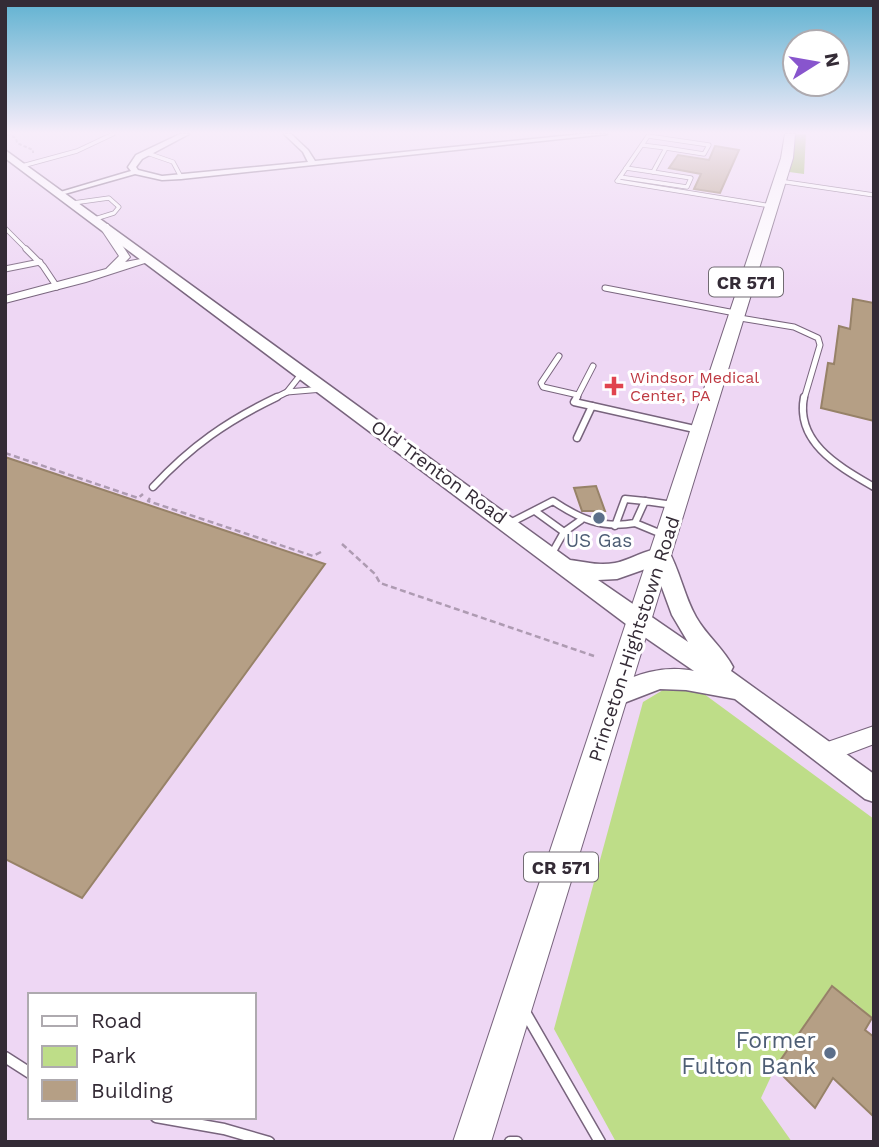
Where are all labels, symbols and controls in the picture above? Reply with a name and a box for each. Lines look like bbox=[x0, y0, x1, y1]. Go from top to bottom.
north arrow bbox=[781, 28, 851, 98]
text: N bbox=[820, 51, 845, 69]
road number: CR 571 bbox=[709, 268, 783, 296]
place label: Windsor Medical Center, PA bbox=[630, 368, 759, 405]
marker: Windsor Medical Center, PA bbox=[604, 376, 624, 396]
street label: Old Trenton Road bbox=[367, 415, 511, 529]
marker: US Gas bbox=[591, 510, 607, 526]
street label: Princeton-Hightstown Road bbox=[583, 513, 685, 765]
place label: US Gas bbox=[566, 529, 632, 552]
road number: CR 571 bbox=[524, 852, 598, 882]
legend bbox=[28, 993, 256, 1119]
text: Road bbox=[91, 1008, 142, 1033]
place label: Former Fulton Bank bbox=[681, 1027, 816, 1080]
text: Park bbox=[91, 1043, 136, 1068]
marker: Former Fulton Bank bbox=[822, 1045, 838, 1061]
text: Building bbox=[91, 1078, 173, 1103]

